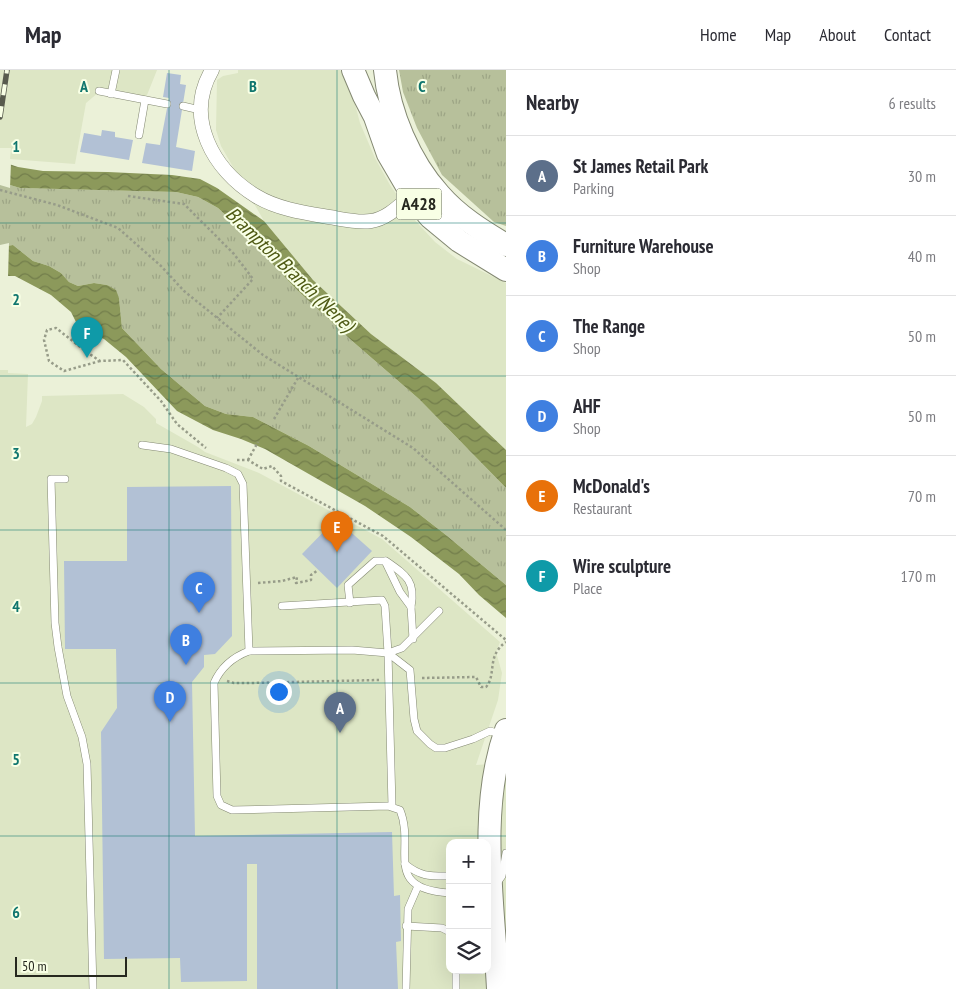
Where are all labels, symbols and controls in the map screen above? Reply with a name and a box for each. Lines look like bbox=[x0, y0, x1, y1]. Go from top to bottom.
text: Map bbox=[25, 19, 62, 50]
text: Home bbox=[700, 23, 737, 46]
text: Map bbox=[765, 23, 791, 46]
text: About bbox=[819, 23, 856, 46]
text: Contact bbox=[884, 23, 931, 46]
text: A bbox=[79, 76, 89, 96]
text: B bbox=[249, 76, 257, 96]
text: C bbox=[418, 76, 426, 96]
text: Nearby bbox=[526, 89, 579, 116]
text: 6 results bbox=[889, 93, 936, 113]
text: 1 bbox=[12, 136, 20, 156]
text: St James Retail Park bbox=[573, 154, 708, 178]
text: A bbox=[538, 166, 546, 186]
text: 30 m bbox=[908, 166, 936, 186]
text: Parking bbox=[573, 178, 614, 198]
road number: A428 bbox=[396, 188, 442, 220]
water label: Brampton Branch (Nene) bbox=[220, 201, 361, 339]
text: Furniture Warehouse bbox=[573, 234, 714, 258]
text: B bbox=[538, 246, 546, 266]
text: 40 m bbox=[908, 246, 936, 266]
text: Shop bbox=[573, 258, 601, 278]
text: 2 bbox=[12, 289, 20, 309]
text: The Range bbox=[573, 314, 645, 338]
pin: F bbox=[71, 317, 103, 358]
text: C bbox=[538, 326, 546, 346]
text: 50 m bbox=[908, 326, 936, 346]
text: Shop bbox=[573, 338, 601, 358]
text: AHF bbox=[573, 394, 601, 418]
text: D bbox=[538, 406, 546, 426]
text: 50 m bbox=[908, 406, 936, 426]
text: Shop bbox=[573, 418, 601, 438]
text: 3 bbox=[12, 443, 20, 463]
text: McDonald's bbox=[573, 474, 650, 498]
text: E bbox=[539, 486, 545, 506]
text: 70 m bbox=[908, 486, 936, 506]
text: Restaurant bbox=[573, 498, 632, 518]
pin: E bbox=[321, 511, 353, 552]
text: Wire sculpture bbox=[573, 554, 671, 578]
text: F bbox=[539, 566, 545, 586]
text: 170 m bbox=[901, 566, 936, 586]
pin: C bbox=[183, 572, 215, 613]
text: Place bbox=[573, 578, 602, 598]
text: 4 bbox=[12, 596, 20, 616]
pin: B bbox=[170, 624, 202, 665]
your location bbox=[266, 679, 292, 705]
pin: D bbox=[154, 681, 186, 722]
pin: A bbox=[324, 692, 356, 733]
text: 5 bbox=[12, 749, 20, 769]
map controls bbox=[446, 839, 491, 974]
button: + bbox=[446, 839, 491, 884]
button: − bbox=[446, 884, 491, 929]
text: 6 bbox=[12, 902, 20, 922]
button: layers bbox=[446, 929, 491, 974]
scale bar bbox=[15, 954, 128, 977]
text: 50 m bbox=[22, 957, 47, 975]

